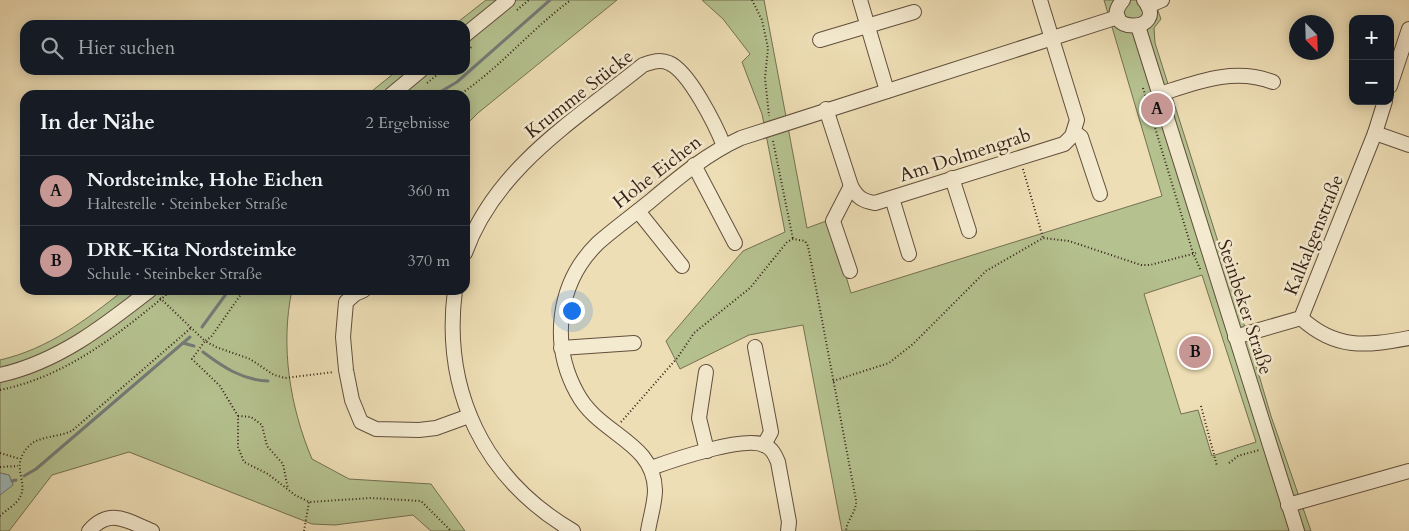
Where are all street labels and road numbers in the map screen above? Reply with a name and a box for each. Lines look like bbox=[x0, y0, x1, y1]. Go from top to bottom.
street label: Krumme Stücke bbox=[519, 44, 639, 144]
street label: Am Dolmengrab bbox=[896, 122, 1034, 188]
street label: Hohe Eichen bbox=[607, 129, 707, 215]
street label: Kalkalgenstraße bbox=[1278, 171, 1350, 299]
street label: Steinbeker Straße bbox=[1211, 236, 1279, 378]

